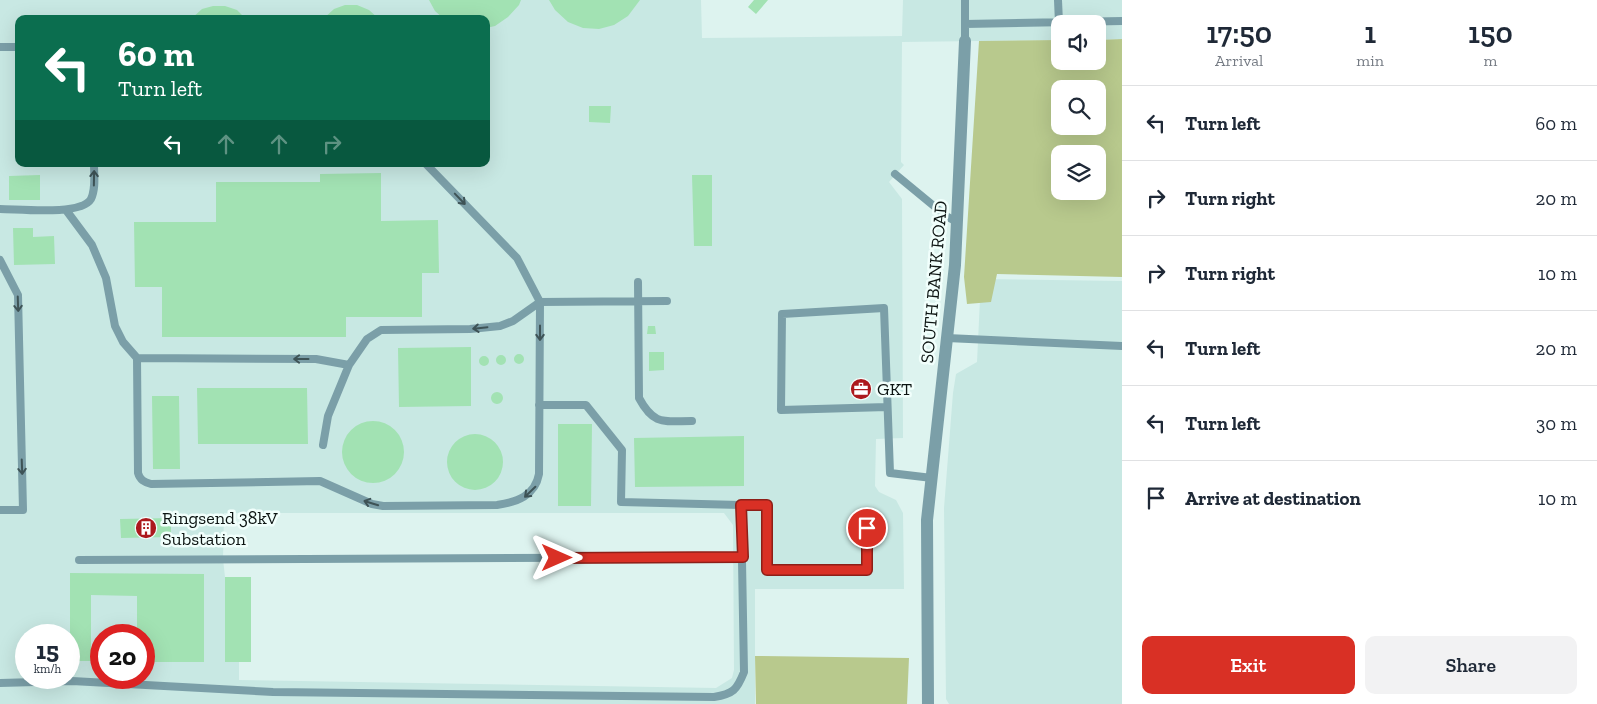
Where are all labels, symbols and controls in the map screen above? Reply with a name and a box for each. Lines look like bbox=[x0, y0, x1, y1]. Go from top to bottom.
map controls bbox=[1051, 15, 1106, 200]
button: sound bbox=[1051, 15, 1106, 70]
text: 17:50 bbox=[1206, 15, 1272, 51]
text: 1 bbox=[1364, 15, 1376, 51]
text: 150 bbox=[1468, 15, 1513, 51]
text: 60 m bbox=[118, 33, 194, 75]
icon: left bbox=[35, 35, 100, 100]
text: Arrival bbox=[1215, 51, 1263, 70]
text: min bbox=[1356, 51, 1384, 70]
text: m bbox=[1484, 51, 1497, 70]
text: Turn left bbox=[118, 75, 202, 102]
button: search bbox=[1051, 80, 1106, 135]
icon: left bbox=[1142, 109, 1170, 137]
text: Turn left bbox=[1185, 112, 1260, 135]
text: 60 m bbox=[1535, 112, 1577, 135]
icon: left bbox=[159, 130, 187, 158]
icon: ahead bbox=[212, 130, 240, 158]
icon: ahead bbox=[265, 130, 293, 158]
icon: right bbox=[318, 130, 346, 158]
button: layers bbox=[1051, 145, 1106, 200]
one-way arrow bbox=[89, 170, 98, 186]
icon: right bbox=[1142, 184, 1170, 212]
text: Turn right bbox=[1185, 187, 1275, 210]
text: 20 m bbox=[1536, 187, 1577, 210]
one-way arrow bbox=[453, 193, 466, 205]
street label: SOUTH BANK ROAD bbox=[916, 200, 952, 364]
icon: right bbox=[1142, 259, 1170, 287]
text: Turn right bbox=[1185, 262, 1275, 285]
text: 10 m bbox=[1538, 262, 1577, 285]
one-way arrow bbox=[13, 296, 23, 312]
one-way arrow bbox=[472, 323, 488, 333]
one-way arrow bbox=[535, 324, 545, 340]
icon: left bbox=[1142, 334, 1170, 362]
text: Turn left bbox=[1185, 337, 1260, 360]
text: 20 m bbox=[1536, 337, 1577, 360]
one-way arrow bbox=[293, 354, 309, 364]
office icon: GKT bbox=[849, 377, 873, 401]
place label: GKT bbox=[877, 378, 912, 400]
icon: left bbox=[1142, 409, 1170, 437]
text: Turn left bbox=[1185, 412, 1260, 435]
text: 30 m bbox=[1536, 412, 1577, 435]
one-way arrow bbox=[18, 459, 27, 475]
icon: arrive bbox=[1142, 484, 1170, 512]
one-way arrow bbox=[523, 486, 536, 498]
text: Arrive at destination bbox=[1185, 487, 1361, 510]
text: 10 m bbox=[1538, 487, 1577, 510]
one-way arrow bbox=[364, 497, 380, 507]
place label: Ringsend 38kV Substation bbox=[162, 507, 278, 550]
pin bbox=[846, 507, 888, 549]
icon: arrive bbox=[853, 514, 881, 542]
building icon: Ringsend 38kV Substation bbox=[134, 516, 158, 540]
position arrow bbox=[530, 531, 582, 583]
speed limit sign: 20 bbox=[90, 624, 155, 689]
text: 15 bbox=[36, 635, 59, 665]
button: Exit bbox=[1142, 636, 1355, 694]
button: Share bbox=[1365, 636, 1577, 694]
text: km/h bbox=[34, 662, 61, 676]

